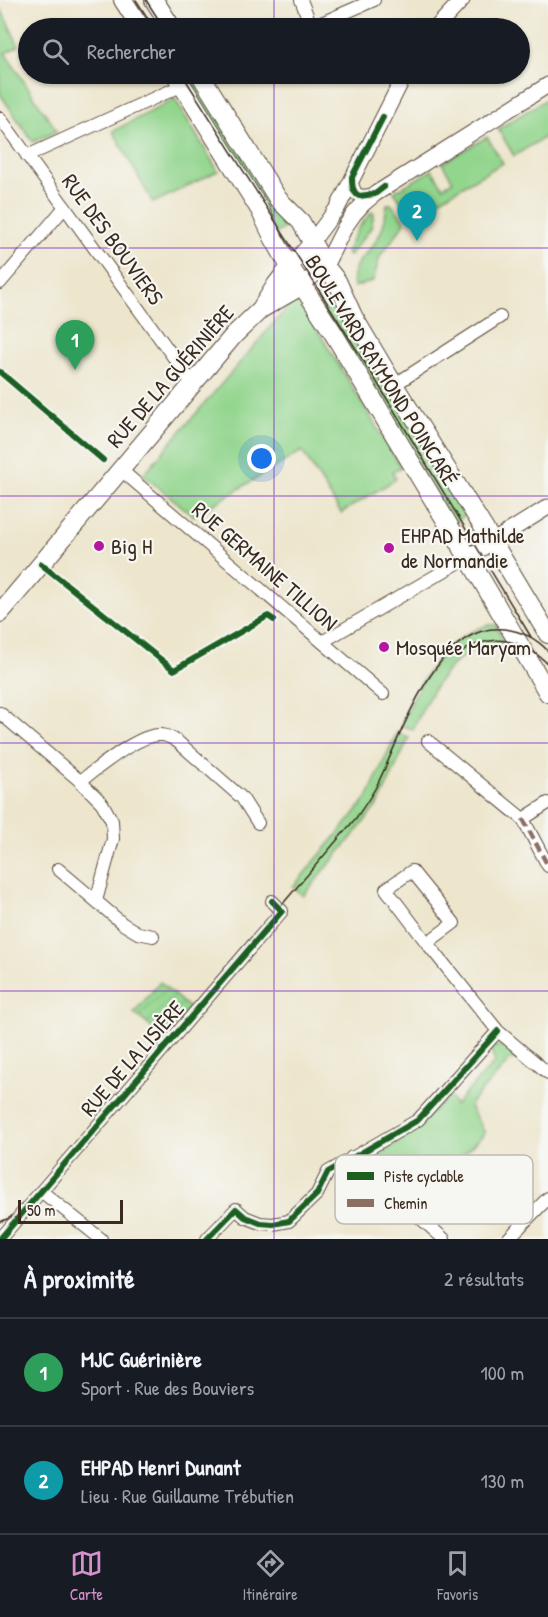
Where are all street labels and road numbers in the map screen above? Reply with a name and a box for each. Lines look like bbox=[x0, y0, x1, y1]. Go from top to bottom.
street label: RUE DES BOUVIERS bbox=[55, 167, 171, 311]
street label: BOULEVARD RAYMOND POINCARÉ bbox=[298, 249, 466, 491]
street label: RUE DE LA GUÉRINIÈRE bbox=[100, 298, 241, 454]
street label: RUE GERMAINE TILLION bbox=[186, 494, 344, 638]
street label: RUE DE LA LISIÈRE bbox=[73, 994, 191, 1122]

